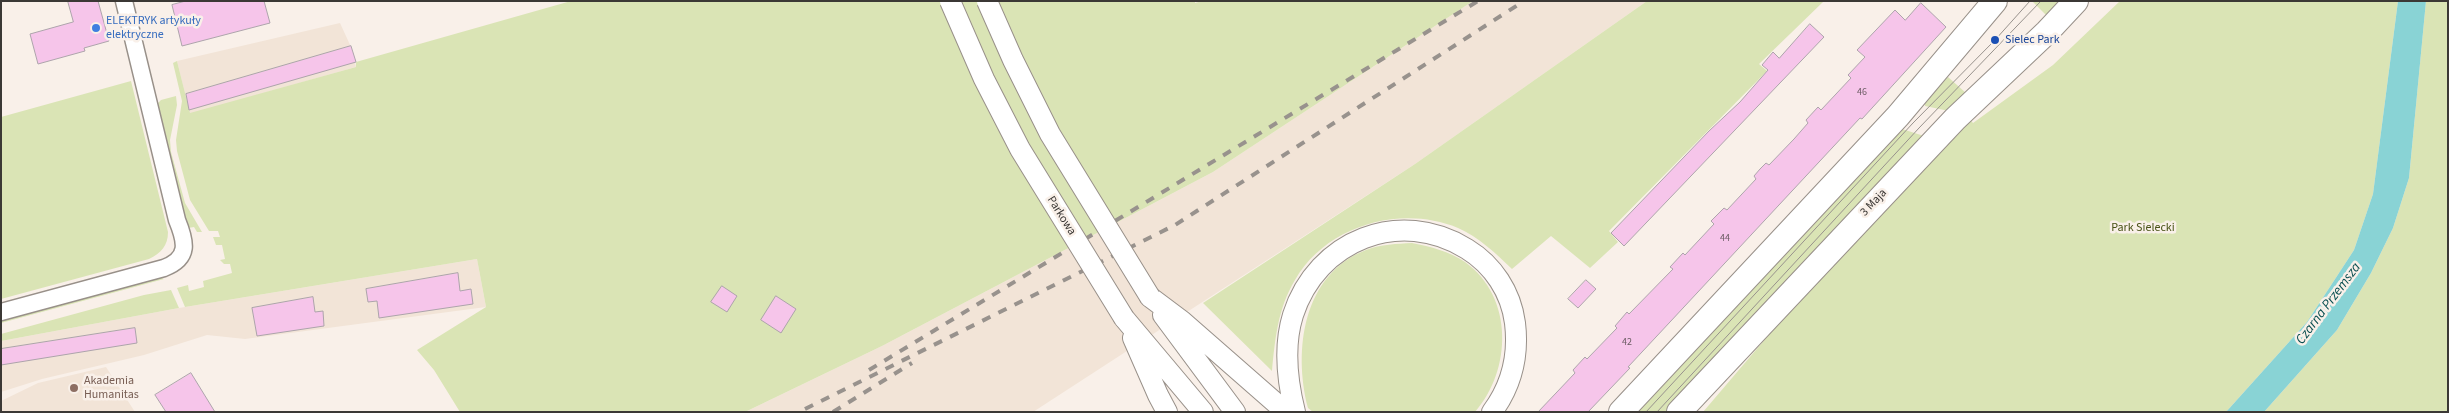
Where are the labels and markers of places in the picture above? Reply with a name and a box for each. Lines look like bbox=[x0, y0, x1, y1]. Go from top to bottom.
place label: ELEKTRYK artykuły elektryczne bbox=[106, 14, 201, 42]
marker: ELEKTRYK artykuły elektryczne bbox=[90, 22, 102, 34]
place label: Sielec Park bbox=[2005, 33, 2060, 47]
marker: Sielec Park bbox=[1989, 34, 2001, 46]
place label: Akademia Humanitas bbox=[84, 374, 139, 402]
marker: Akademia Humanitas bbox=[68, 382, 80, 394]

